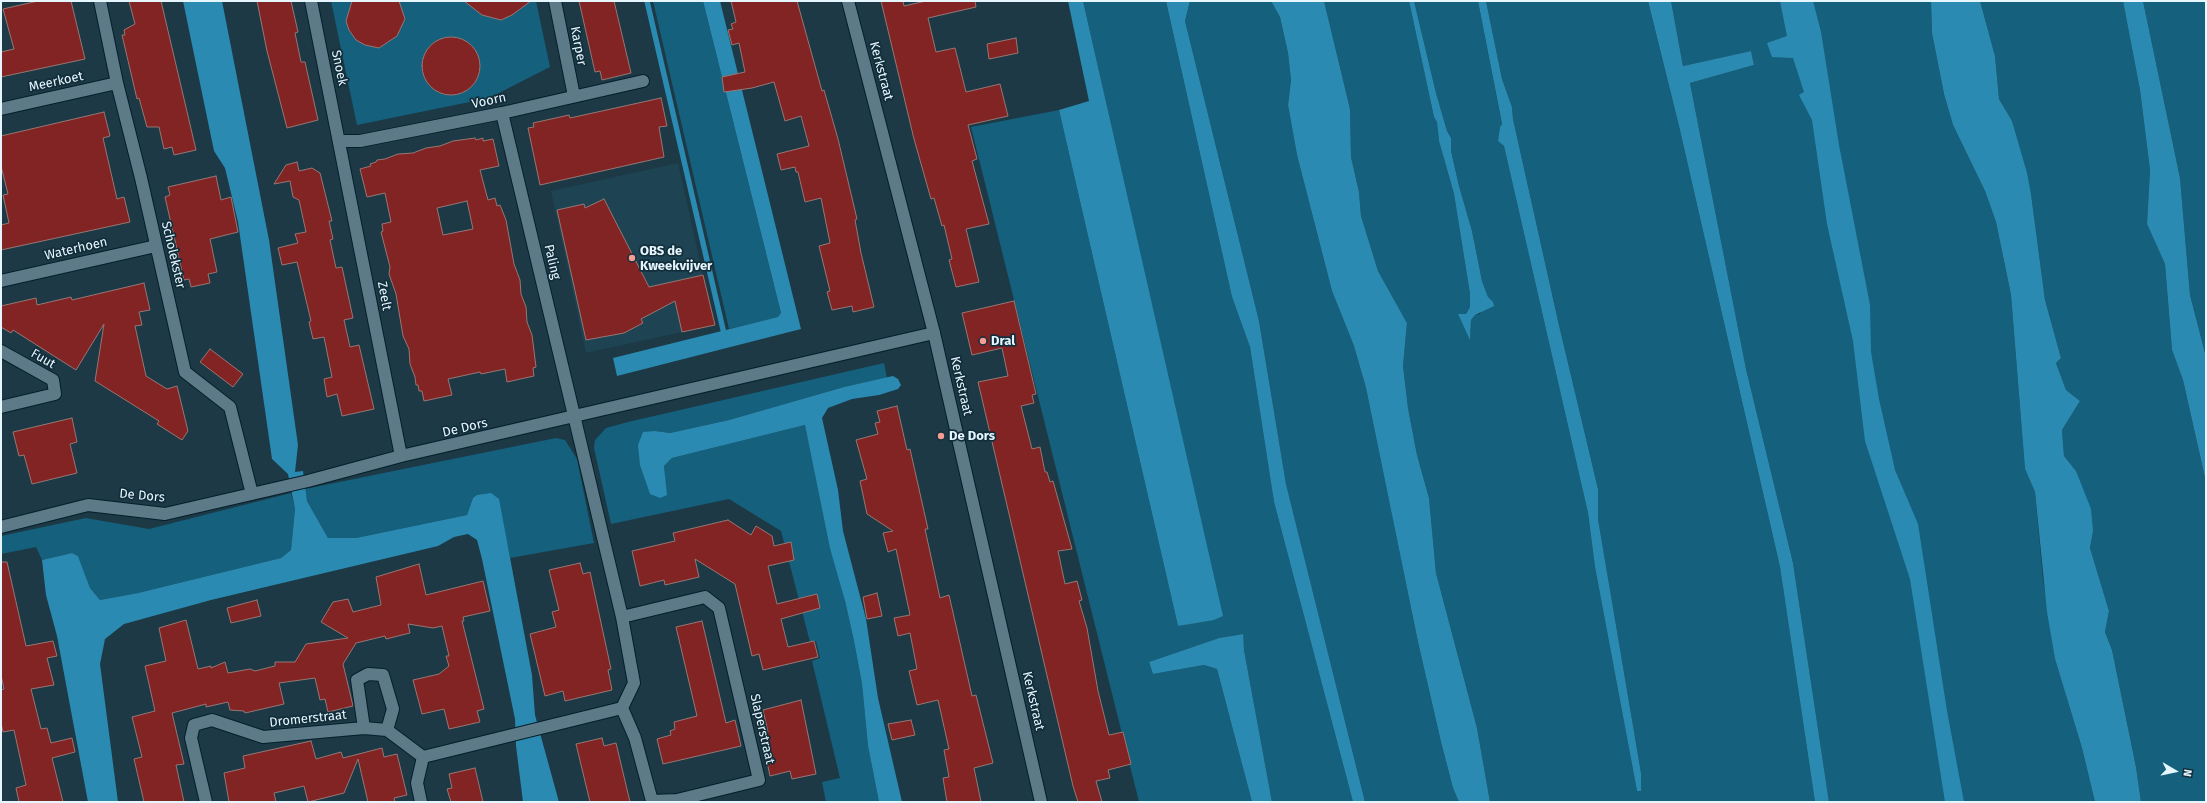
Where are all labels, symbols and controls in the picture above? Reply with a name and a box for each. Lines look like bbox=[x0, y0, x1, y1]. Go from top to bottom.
street label: Karper bbox=[567, 25, 589, 67]
street label: Kerkstraat bbox=[866, 40, 896, 102]
street label: Snoek bbox=[328, 49, 350, 87]
street label: Meerkoet bbox=[27, 69, 85, 95]
street label: Voorn bbox=[470, 90, 508, 112]
street label: Scholekster bbox=[158, 220, 188, 290]
street label: Waterhoen bbox=[43, 234, 109, 264]
street label: Paling bbox=[540, 243, 564, 281]
place label: OBS de Kweekvijver bbox=[640, 243, 712, 274]
marker: OBS de Kweekvijver bbox=[627, 253, 637, 263]
street label: Zeelt bbox=[374, 280, 394, 312]
place label: Dral bbox=[991, 333, 1015, 349]
marker: Dral bbox=[978, 336, 988, 346]
street label: Fuut bbox=[28, 346, 58, 372]
street label: Kerkstraat bbox=[947, 355, 975, 417]
street label: De Dors bbox=[441, 415, 489, 441]
place label: De Dors bbox=[949, 428, 995, 444]
marker: De Dors bbox=[936, 431, 946, 441]
street label: De Dors bbox=[119, 486, 165, 506]
street label: Kerkstraat bbox=[1019, 670, 1047, 732]
street label: Slaperstraat bbox=[746, 692, 778, 766]
street label: Dromerstraat bbox=[269, 707, 347, 731]
north arrow bbox=[2155, 751, 2195, 791]
text: N bbox=[2180, 768, 2194, 778]

